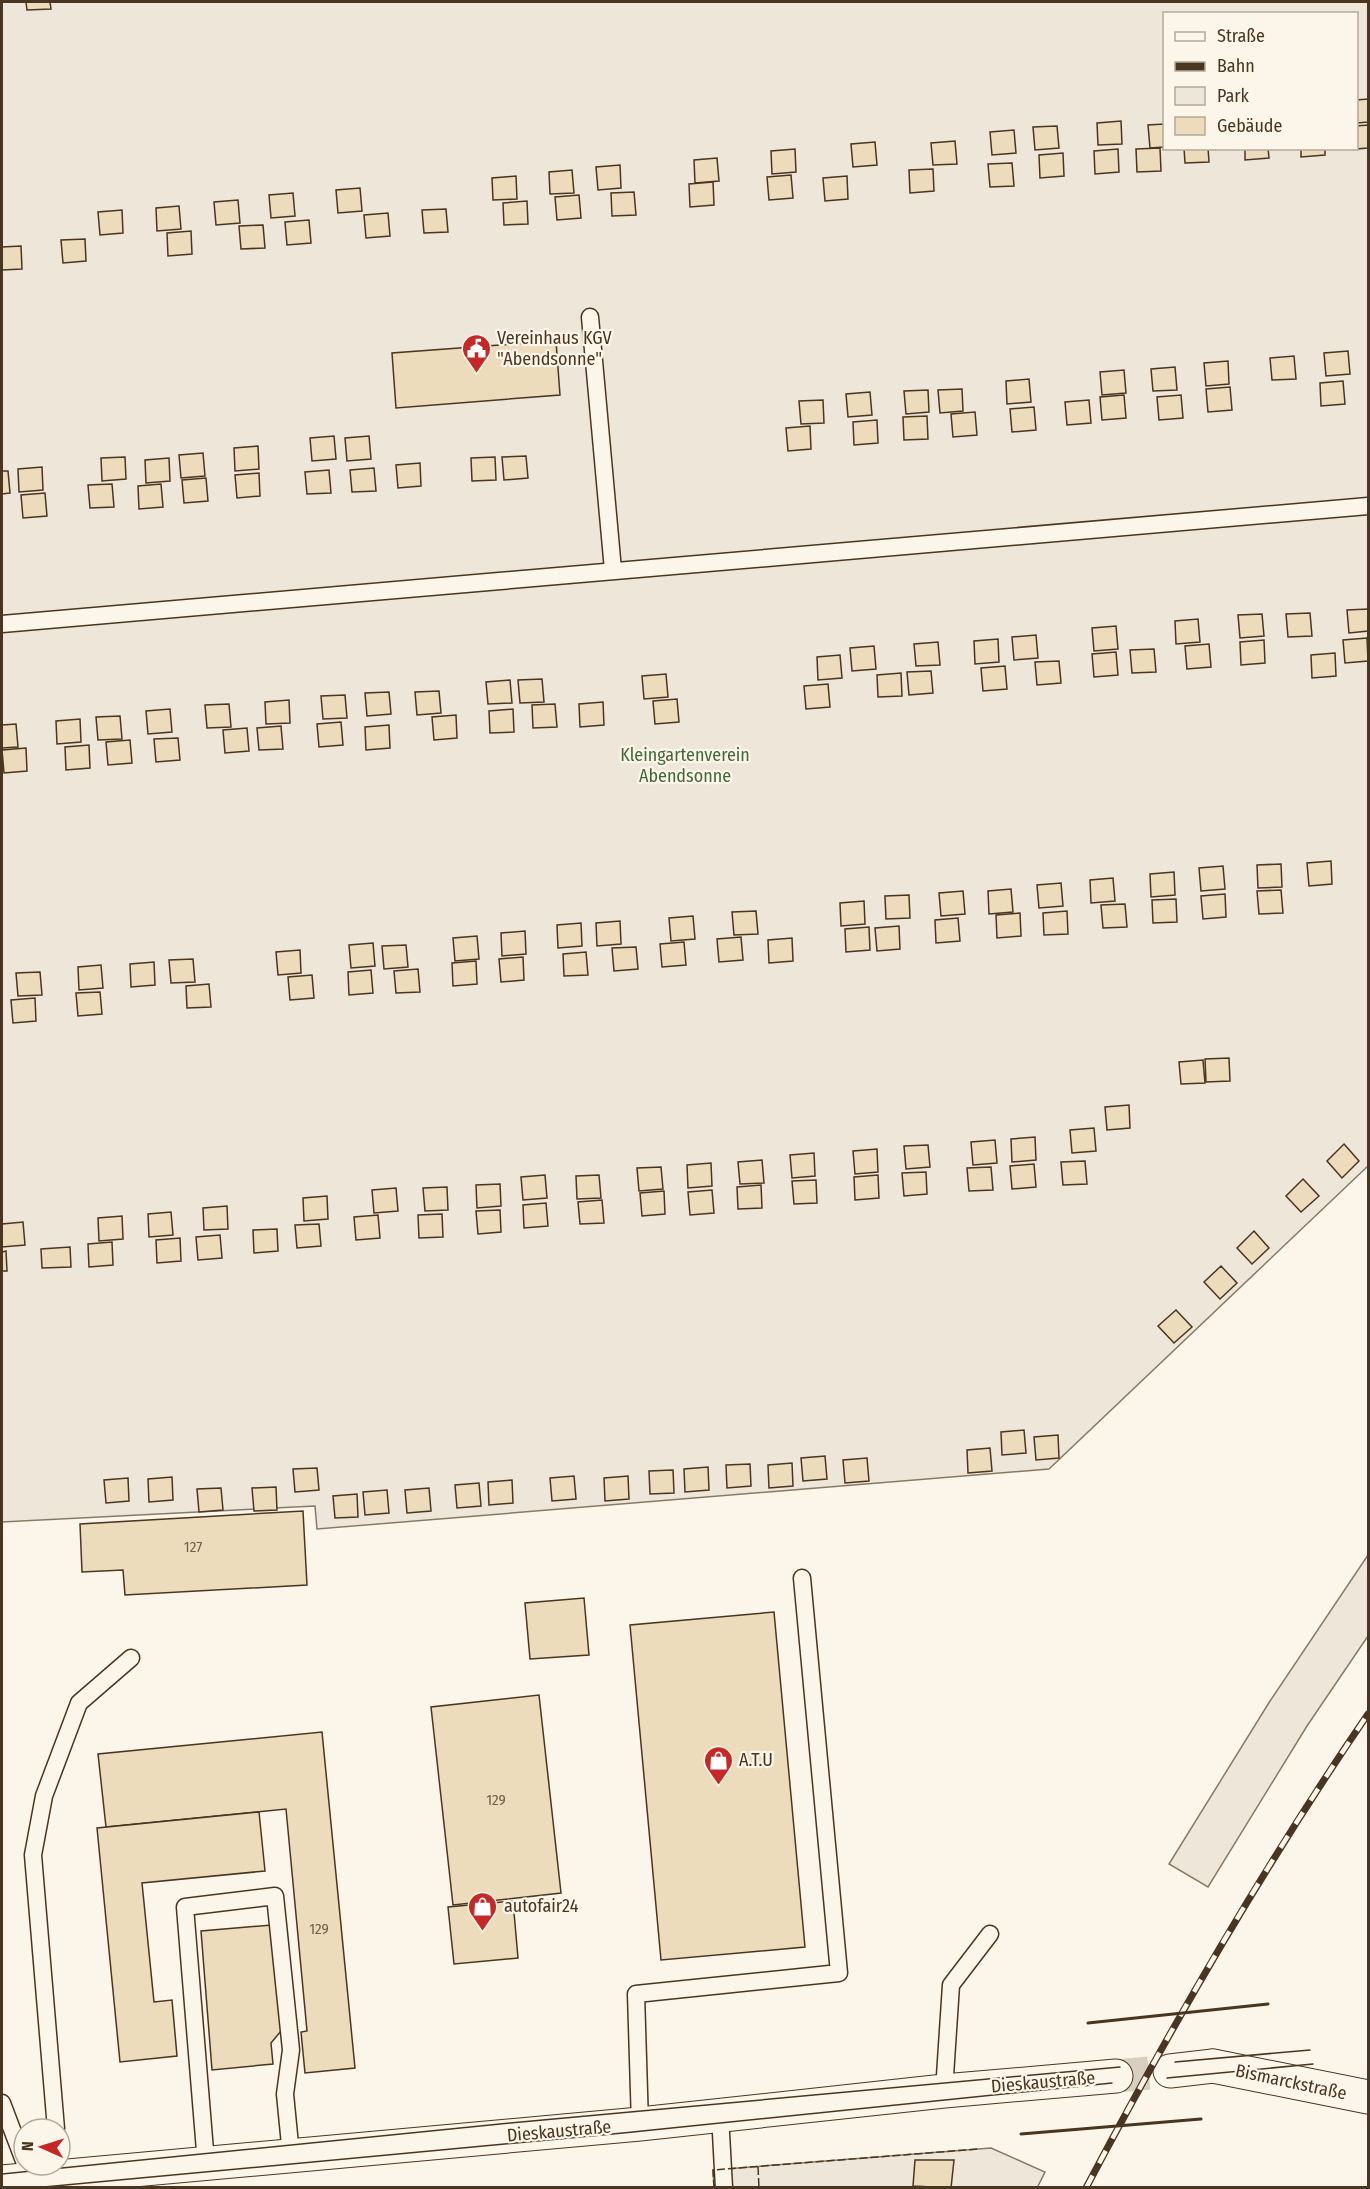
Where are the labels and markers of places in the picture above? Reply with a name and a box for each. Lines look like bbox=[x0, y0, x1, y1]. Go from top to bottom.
place label: Vereinhaus KGV "Abendsonne" bbox=[497, 327, 613, 370]
public building icon: Vereinhaus KGV "Abendsonne" bbox=[460, 332, 492, 374]
shop icon: A.T.U bbox=[702, 1744, 734, 1786]
place label: A.T.U bbox=[739, 1749, 773, 1771]
shop icon: autofair24 bbox=[467, 1890, 499, 1932]
place label: autofair24 bbox=[504, 1895, 579, 1917]

